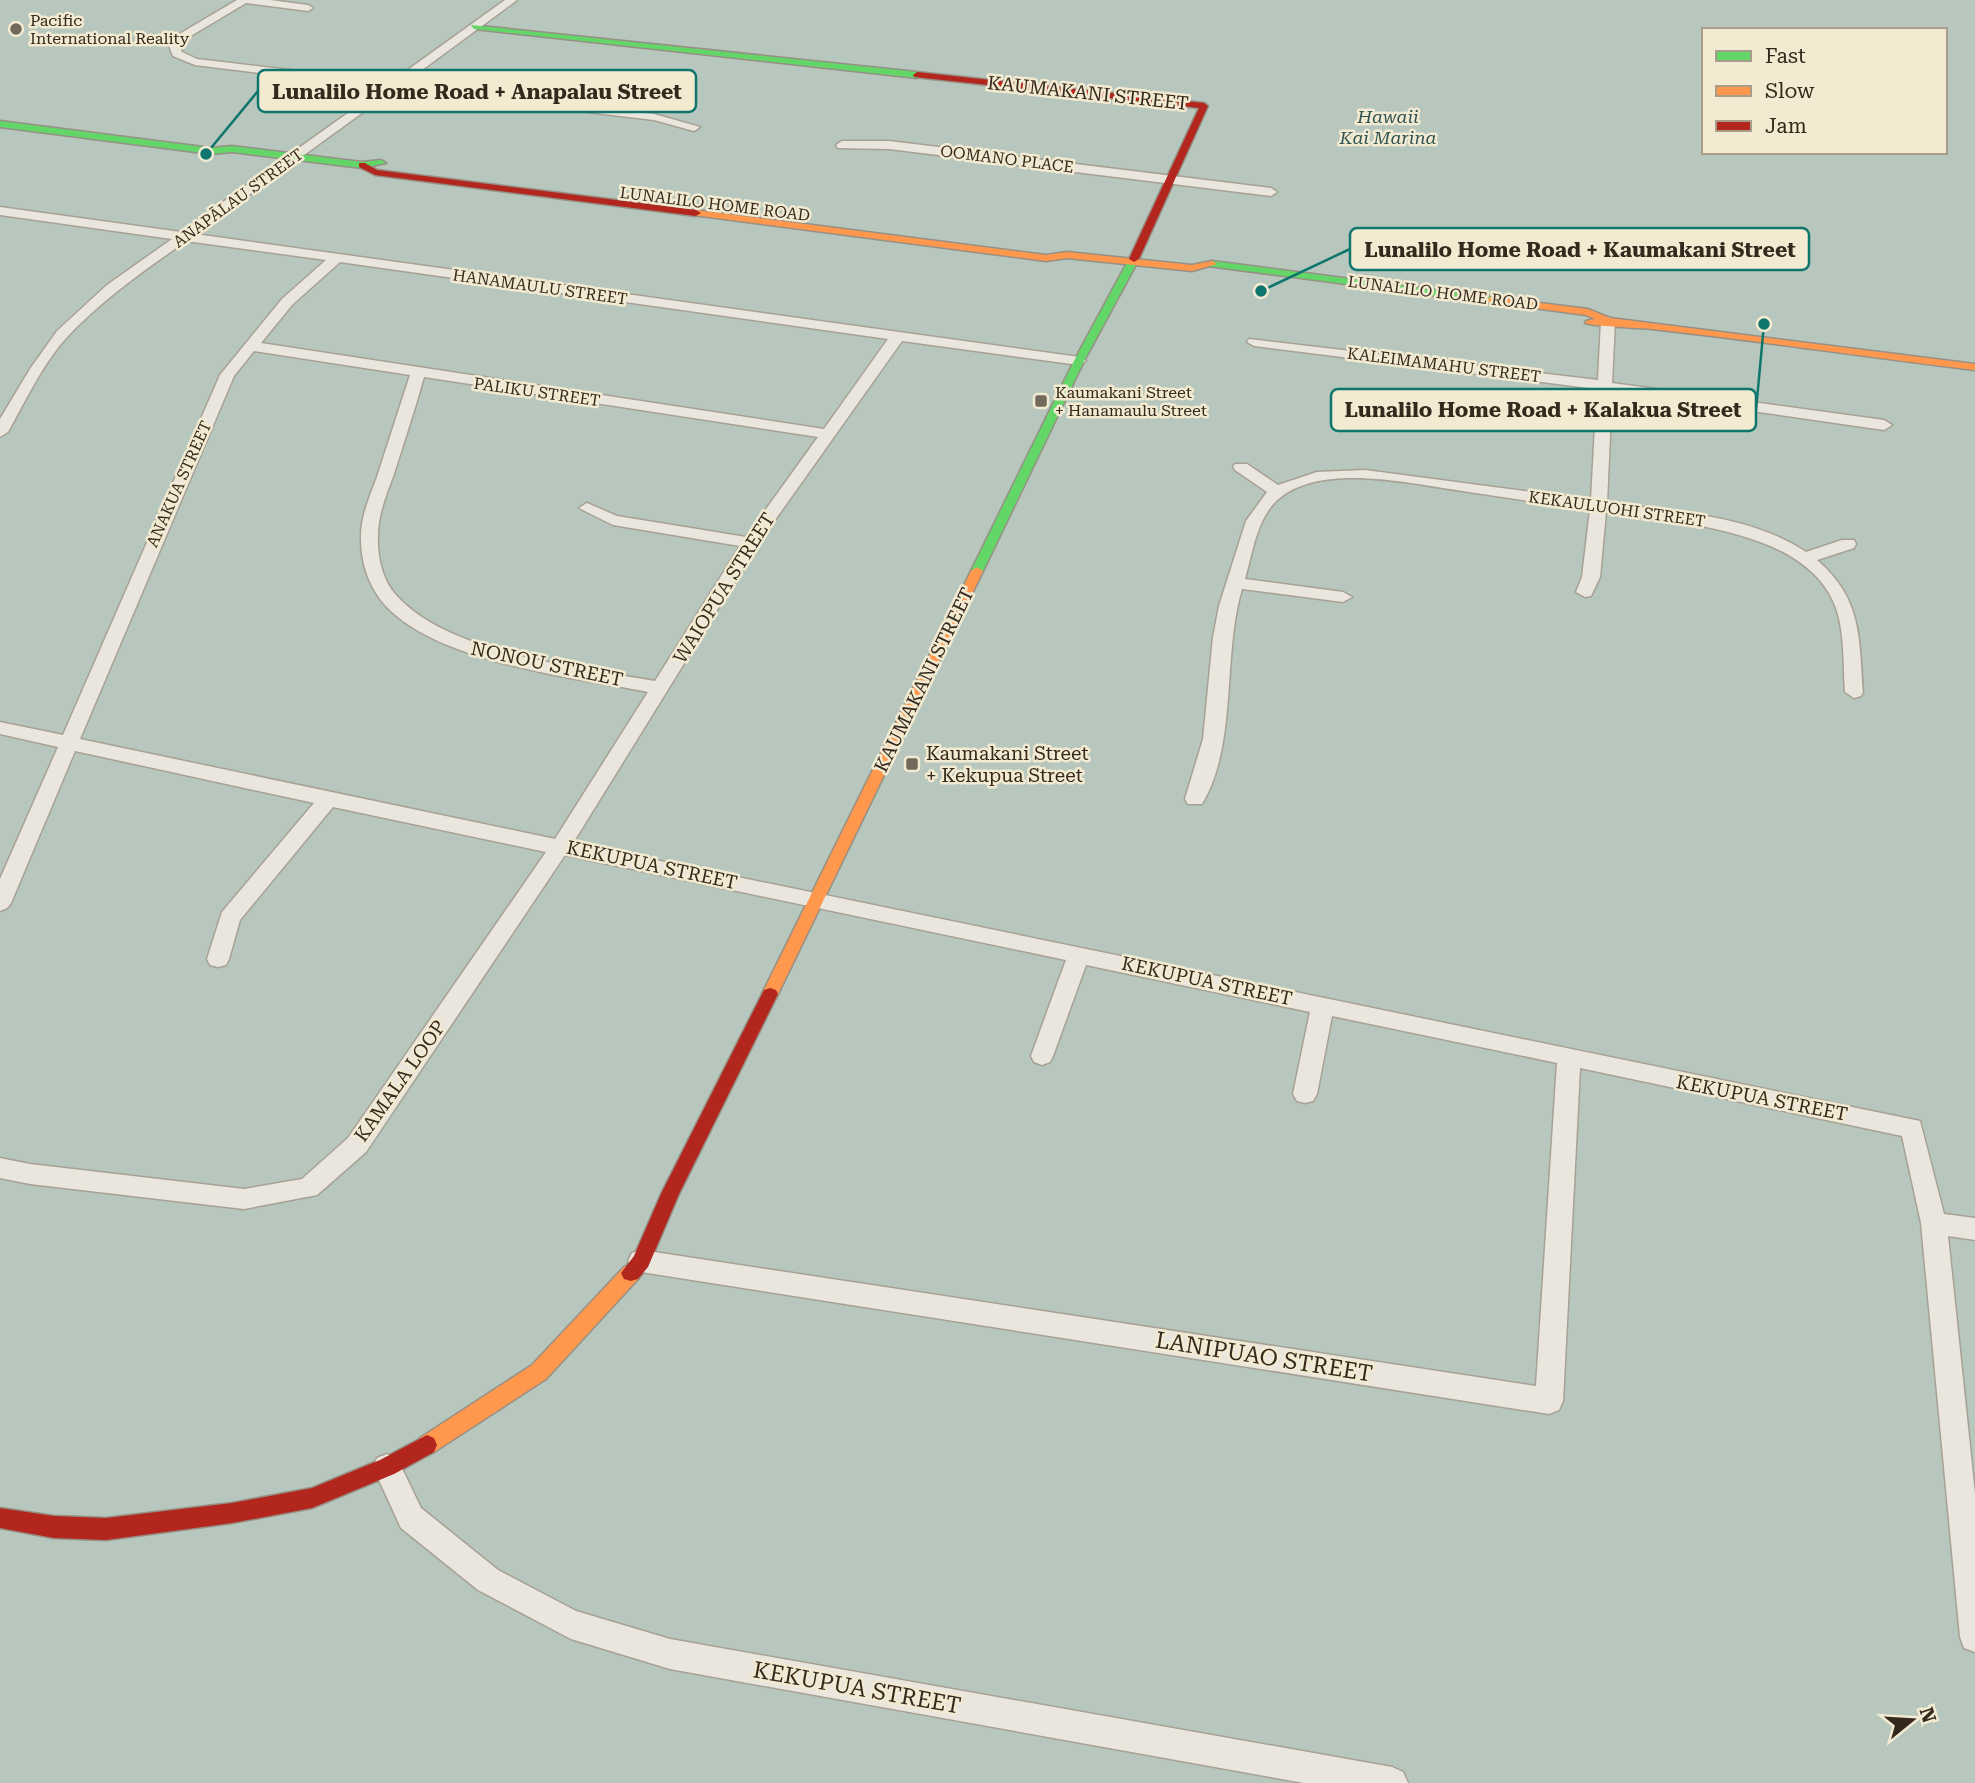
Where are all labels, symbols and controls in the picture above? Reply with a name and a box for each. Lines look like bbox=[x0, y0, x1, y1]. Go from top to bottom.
place label: Pacific International Reality bbox=[30, 11, 190, 48]
marker: Pacific International Reality bbox=[8, 21, 24, 37]
legend bbox=[1702, 28, 1947, 154]
text: Fast bbox=[1765, 44, 1806, 68]
callout: Lunalilo Home Road + Anapalau Street bbox=[258, 70, 696, 112]
street label: KAUMAKANI STREET bbox=[986, 71, 1190, 115]
text: Slow bbox=[1765, 79, 1815, 103]
text: Lunalilo Home Road + Anapalau Street bbox=[272, 80, 682, 104]
water label: Hawaii Kai Marina bbox=[1339, 106, 1437, 148]
text: Jam bbox=[1765, 114, 1807, 138]
street label: OOMANO PLACE bbox=[939, 141, 1075, 177]
street label: ANAPĀLAU STREET bbox=[169, 144, 307, 252]
street label: LUNALILO HOME ROAD bbox=[619, 183, 811, 225]
callout: Lunalilo Home Road + Kaumakani Street bbox=[1350, 228, 1809, 270]
text: Lunalilo Home Road + Kaumakani Street bbox=[1364, 238, 1796, 262]
street label: HANAMAULU STREET bbox=[451, 265, 629, 309]
street label: LUNALILO HOME ROAD bbox=[1347, 272, 1539, 314]
street label: KALEIMAMAHU STREET bbox=[1346, 344, 1542, 386]
street label: PALIKU STREET bbox=[472, 374, 602, 410]
place label: Kaumakani Street + Hanamaulu Street bbox=[1055, 383, 1207, 420]
callout: Lunalilo Home Road + Kalakua Street bbox=[1331, 389, 1756, 431]
marker: Kaumakani Street + Hanamaulu Street bbox=[1033, 393, 1049, 409]
text: Lunalilo Home Road + Kalakua Street bbox=[1344, 398, 1742, 422]
street label: ANAKUA STREET bbox=[143, 418, 216, 550]
street label: KEKAULUOHI STREET bbox=[1527, 487, 1707, 531]
street label: WAIOPUA STREET bbox=[668, 508, 780, 668]
street label: KAUMAKANI STREET bbox=[869, 584, 979, 776]
street label: NONOU STREET bbox=[469, 637, 625, 691]
place label: Kaumakani Street + Kekupua Street bbox=[926, 742, 1089, 787]
marker: Kaumakani Street + Kekupua Street bbox=[904, 756, 920, 772]
street label: KEKUPUA STREET bbox=[564, 836, 740, 894]
street label: KEKUPUA STREET bbox=[1119, 952, 1295, 1010]
street label: KAMALA LOOP bbox=[350, 1016, 450, 1146]
street label: KEKUPUA STREET bbox=[1674, 1070, 1850, 1126]
street label: LANIPUAO STREET bbox=[1153, 1326, 1375, 1388]
street label: KEKUPUA STREET bbox=[751, 1656, 963, 1720]
north arrow bbox=[1877, 1685, 1947, 1755]
text: N bbox=[1914, 1704, 1941, 1726]

